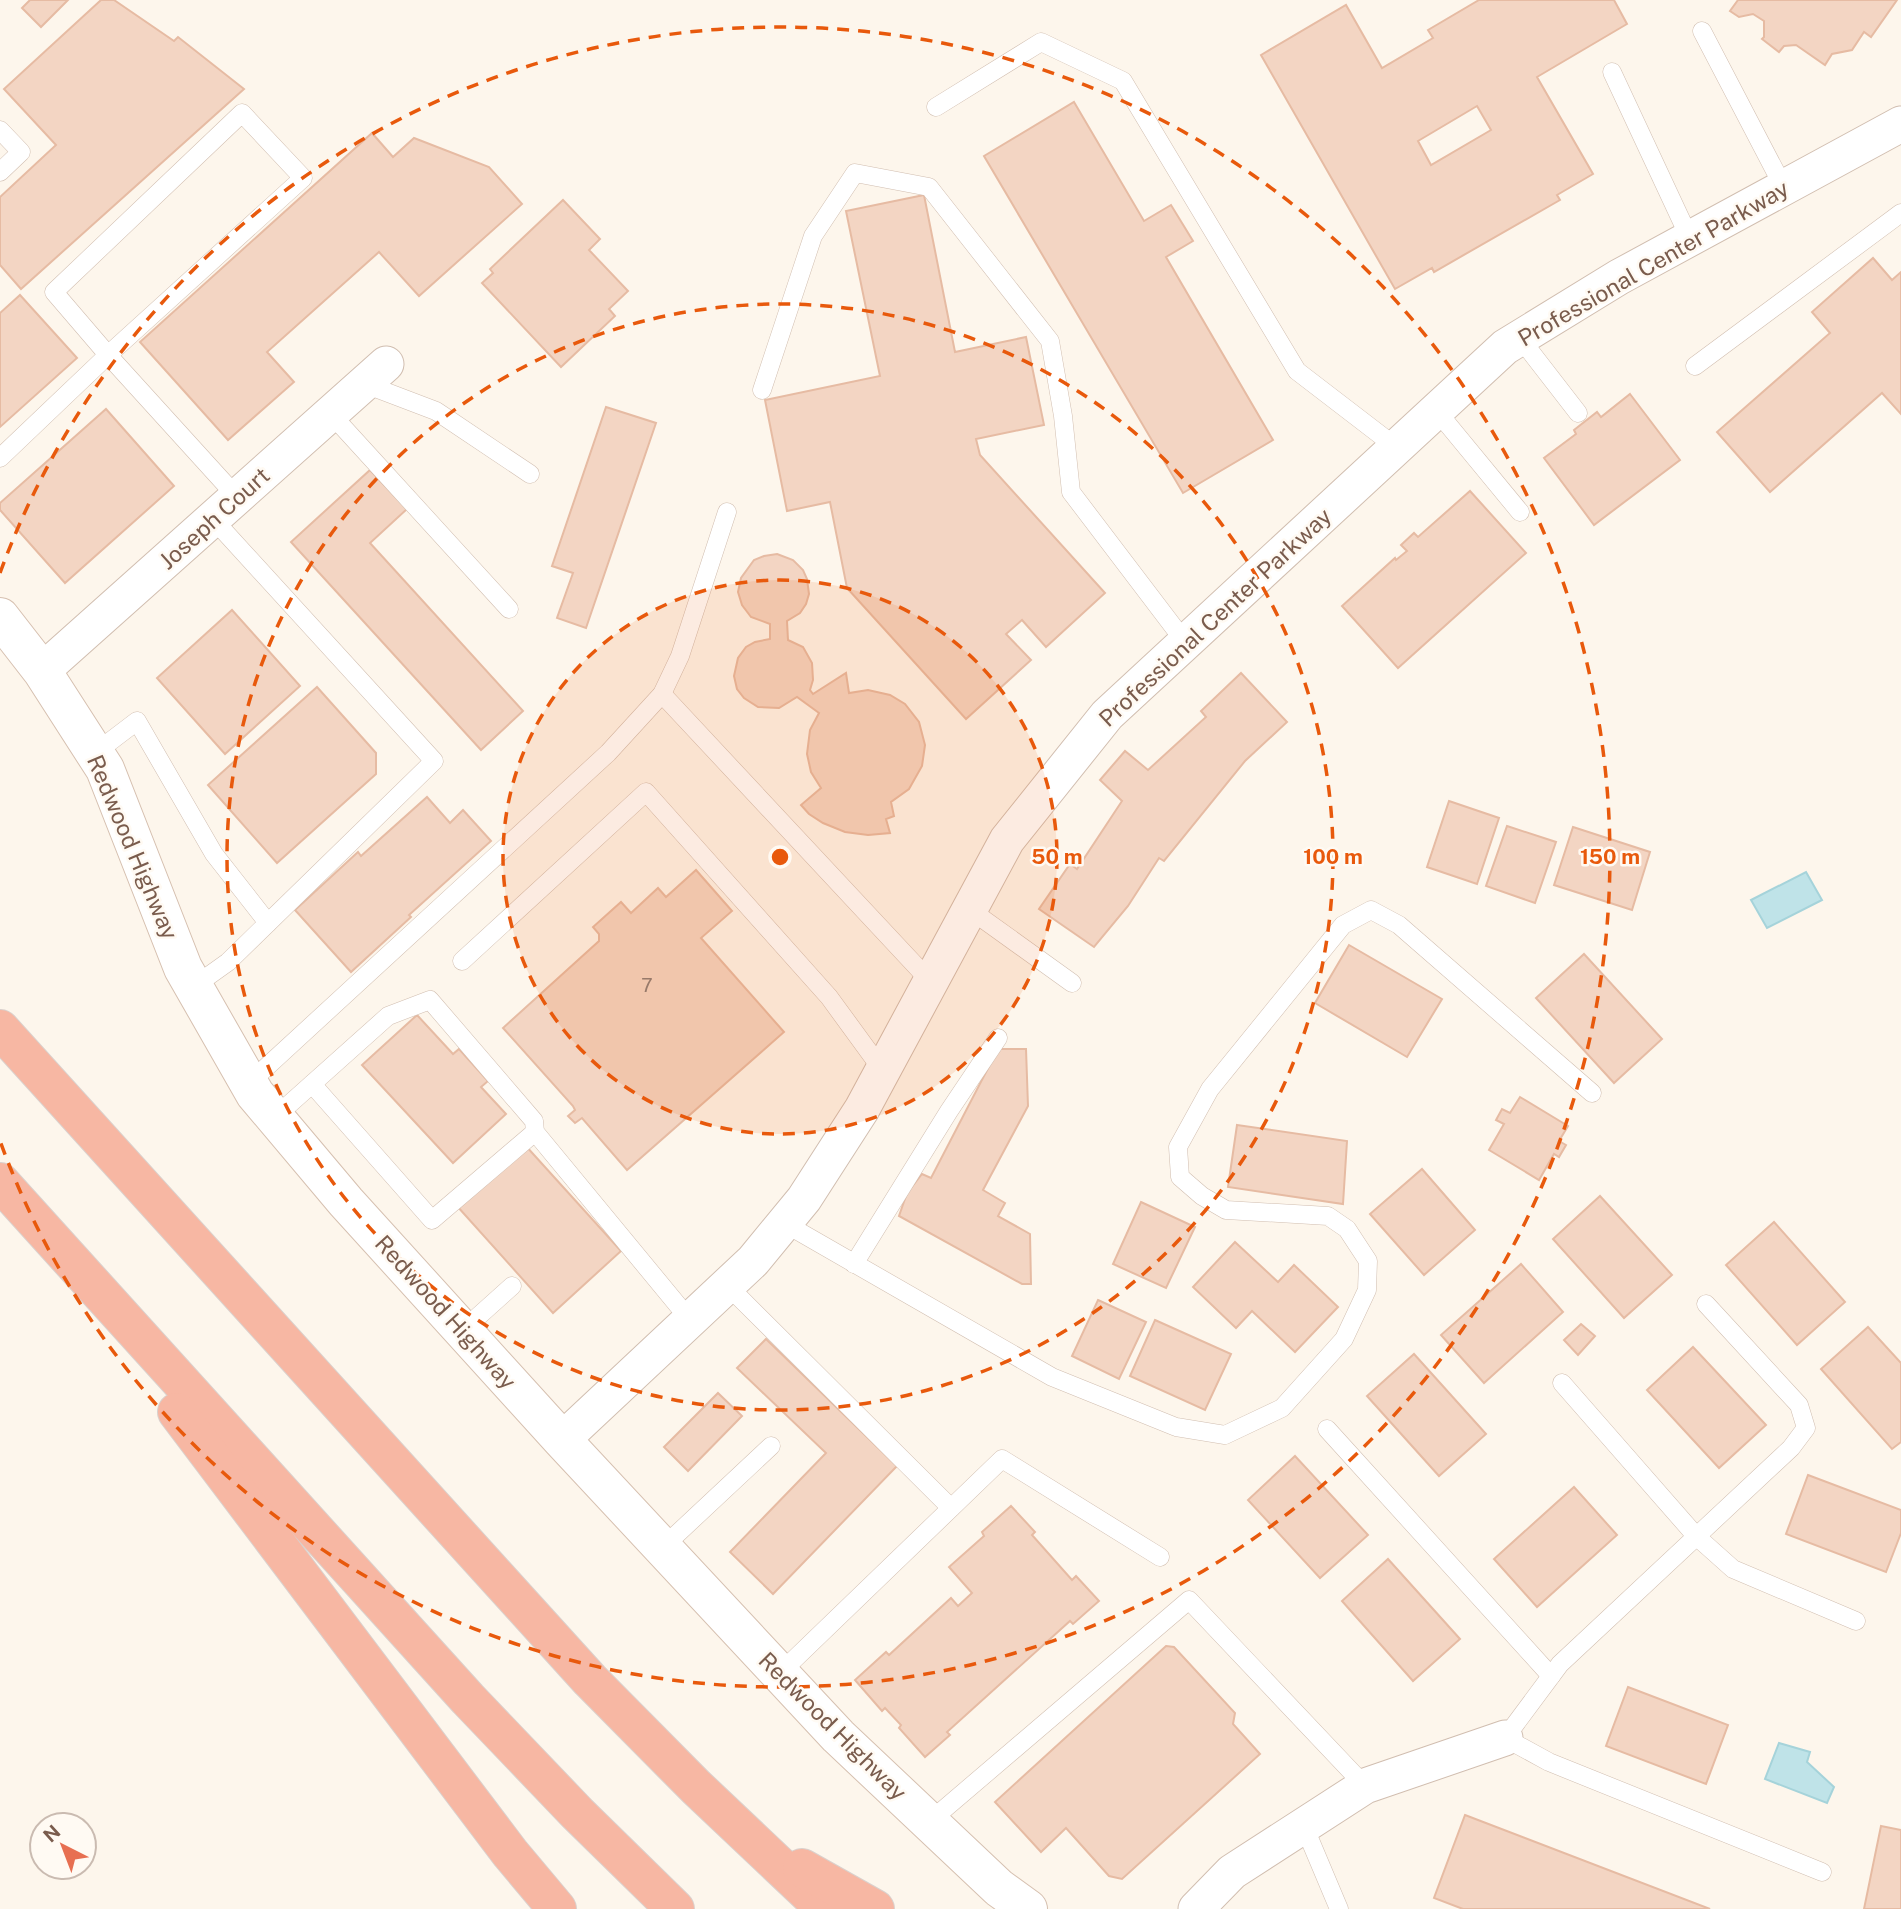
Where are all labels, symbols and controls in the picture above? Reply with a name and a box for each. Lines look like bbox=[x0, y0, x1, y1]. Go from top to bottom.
street label: Professional Center Parkway bbox=[1513, 174, 1793, 352]
street label: Joseph Court bbox=[153, 461, 275, 575]
street label: Professional Center Parkway bbox=[1093, 502, 1337, 732]
street label: Redwood Highway bbox=[82, 751, 184, 943]
text: 50 m bbox=[1031, 844, 1083, 869]
text: 100 m bbox=[1303, 844, 1363, 869]
text: 150 m bbox=[1580, 844, 1640, 869]
centre of rings bbox=[768, 845, 792, 869]
house number: 7 bbox=[641, 974, 653, 996]
street label: Redwood Highway bbox=[370, 1229, 522, 1395]
street label: Redwood Highway bbox=[754, 1647, 912, 1805]
north arrow bbox=[28, 1811, 98, 1881]
text: N bbox=[39, 1820, 65, 1847]

